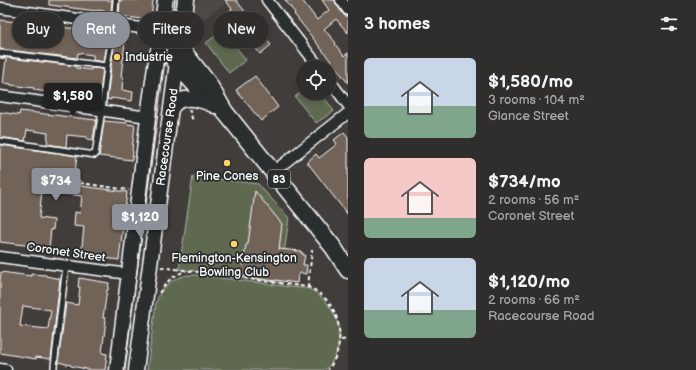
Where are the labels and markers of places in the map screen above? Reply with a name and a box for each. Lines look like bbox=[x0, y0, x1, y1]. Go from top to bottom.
place label: Industrie bbox=[125, 50, 173, 65]
marker: Industrie bbox=[112, 52, 122, 62]
pin: $1,580 bbox=[40, 83, 106, 117]
marker: Pine Cones bbox=[222, 158, 232, 168]
pin: $734 bbox=[32, 168, 80, 202]
place label: Pine Cones bbox=[196, 169, 258, 184]
pin: $1,120 bbox=[107, 204, 173, 238]
marker: Flemington-Kensington Bowling Club bbox=[229, 239, 239, 249]
place label: Flemington-Kensington Bowling Club bbox=[171, 251, 297, 280]

